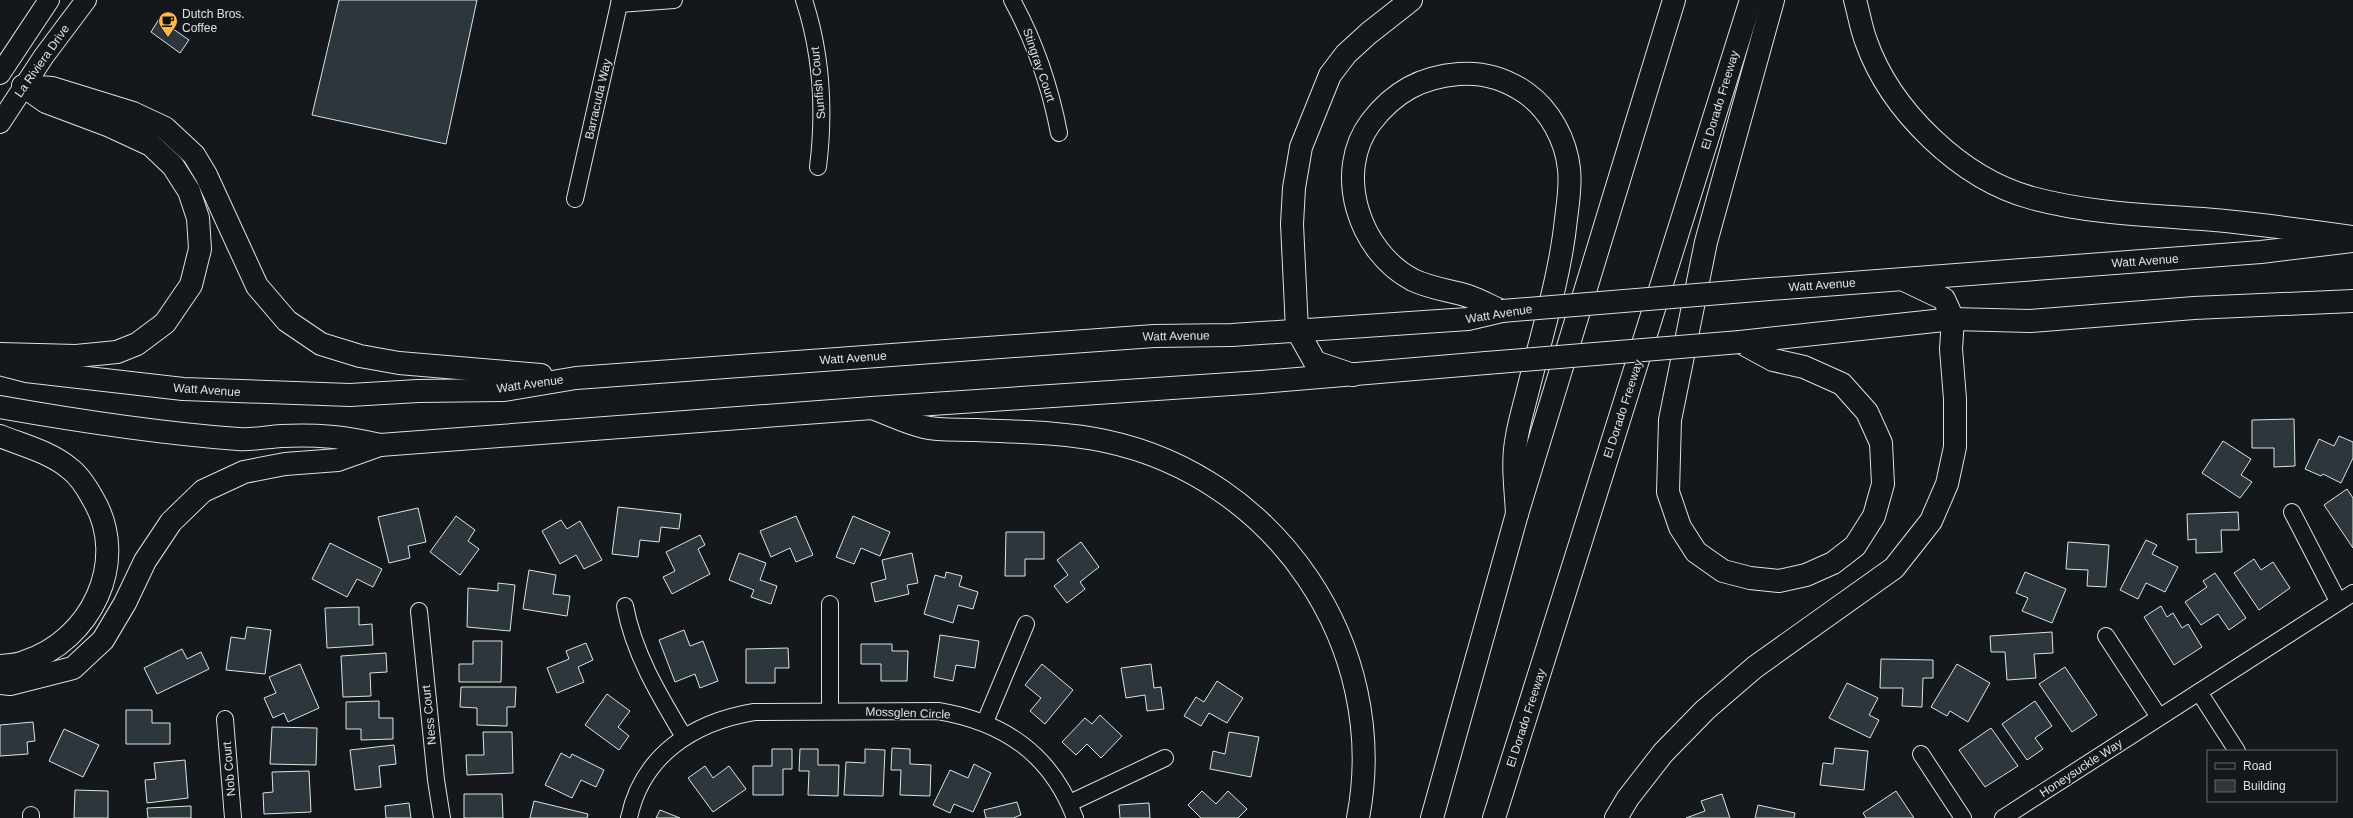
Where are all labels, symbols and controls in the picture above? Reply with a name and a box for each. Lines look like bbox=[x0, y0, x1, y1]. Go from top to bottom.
place label: Dutch Bros. Coffee bbox=[182, 7, 245, 35]
cafe icon: Dutch Bros. Coffee bbox=[157, 10, 179, 38]
street label: La Riviera Drive bbox=[12, 22, 72, 100]
street label: Stingray Court bbox=[1020, 26, 1058, 104]
street label: Sunfish Court bbox=[808, 46, 828, 120]
street label: El Dorado Freeway bbox=[1698, 49, 1742, 151]
street label: Barracuda Way bbox=[582, 57, 614, 141]
street label: Watt Avenue bbox=[2111, 252, 2179, 270]
street label: Watt Avenue bbox=[1788, 276, 1856, 294]
street label: Watt Avenue bbox=[1465, 302, 1534, 326]
street label: Watt Avenue bbox=[1142, 328, 1210, 344]
street label: Watt Avenue bbox=[819, 349, 887, 367]
street label: El Dorado Freeway bbox=[1600, 358, 1646, 460]
street label: Watt Avenue bbox=[496, 372, 565, 396]
street label: Watt Avenue bbox=[173, 381, 241, 399]
street label: El Dorado Freeway bbox=[1503, 667, 1549, 769]
street label: Ness Court bbox=[419, 684, 439, 746]
street label: Mossglen Circle bbox=[865, 705, 951, 721]
street label: Honeysuckle Way bbox=[2037, 736, 2125, 800]
street label: Nob Court bbox=[220, 740, 238, 797]
legend bbox=[2207, 750, 2337, 802]
text: Road bbox=[2243, 759, 2272, 773]
text: Building bbox=[2243, 779, 2286, 793]

